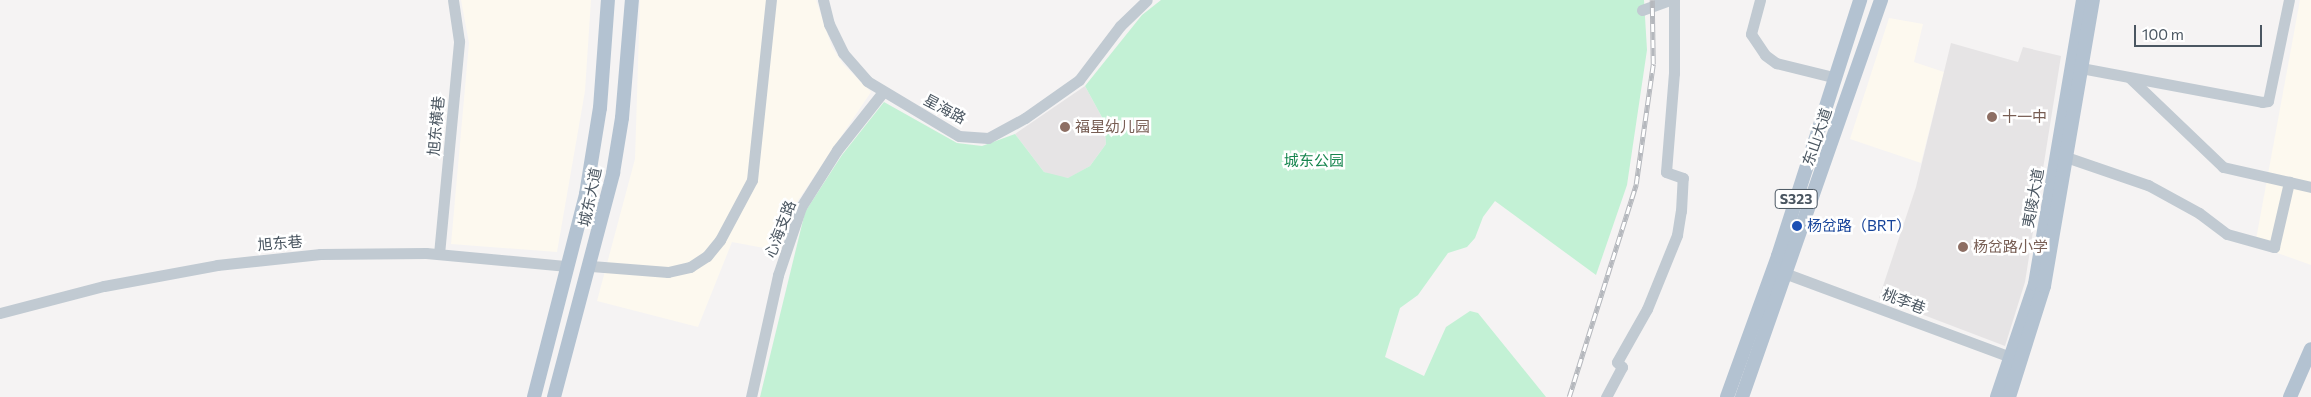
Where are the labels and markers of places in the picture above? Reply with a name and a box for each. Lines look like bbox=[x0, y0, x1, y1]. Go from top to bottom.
place label: 十一中 bbox=[2002, 108, 2047, 126]
marker: 十一中 bbox=[1986, 111, 1998, 123]
place label: 福星幼儿园 bbox=[1075, 118, 1150, 136]
marker: 福星幼儿园 bbox=[1059, 121, 1071, 133]
place label: 杨岔路（BRT） bbox=[1807, 217, 1911, 235]
marker: 杨岔路（BRT） bbox=[1791, 220, 1803, 232]
place label: 杨岔路小学 bbox=[1973, 238, 2048, 256]
marker: 杨岔路小学 bbox=[1957, 241, 1969, 253]

